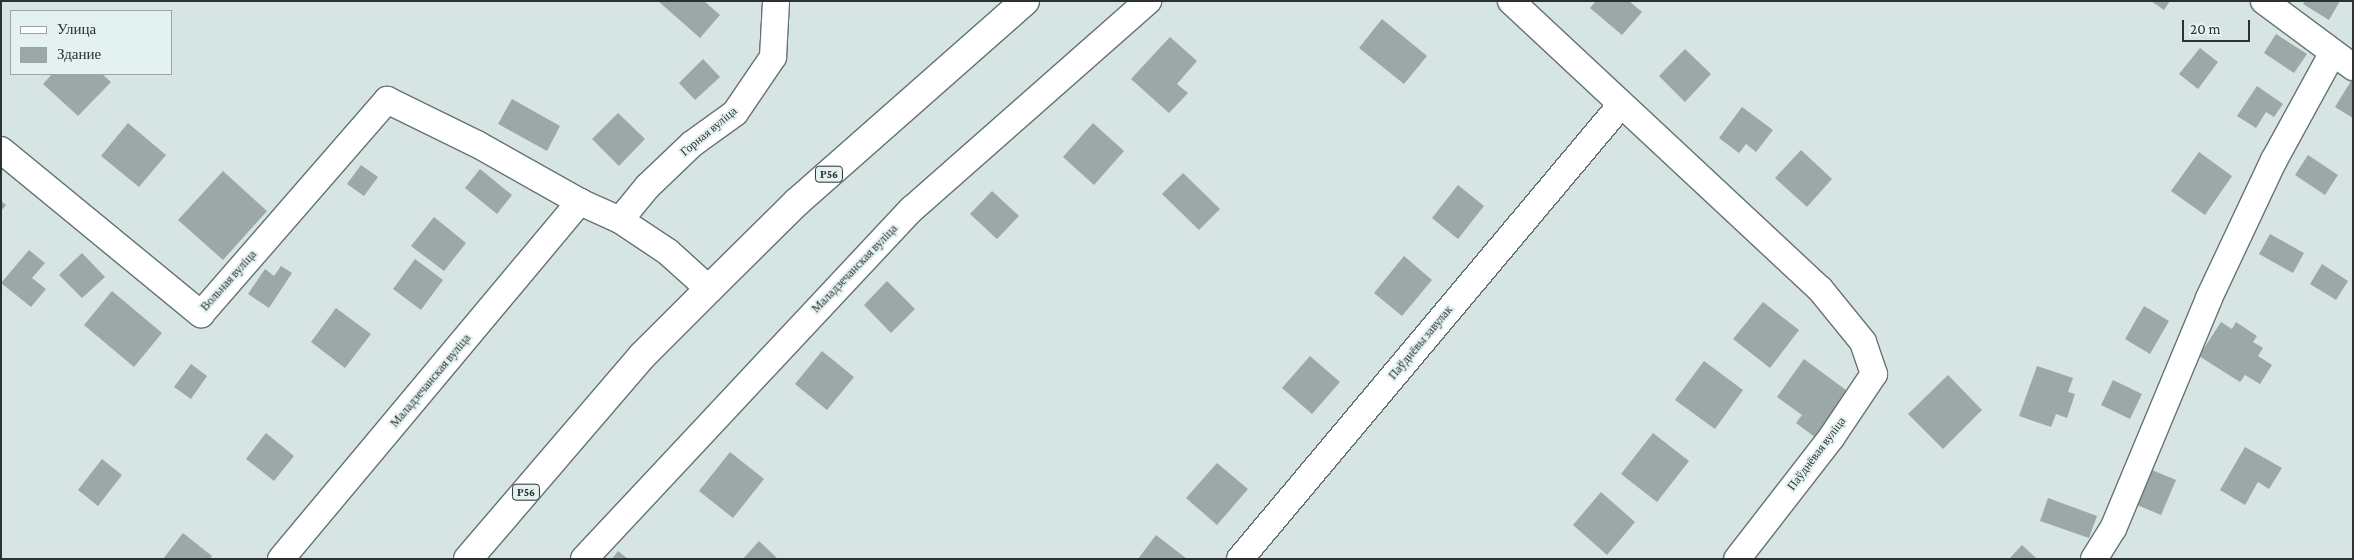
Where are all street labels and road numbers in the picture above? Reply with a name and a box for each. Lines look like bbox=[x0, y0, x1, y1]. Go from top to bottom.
street label: Горная вуліца bbox=[678, 104, 740, 160]
road number: Р56 bbox=[814, 165, 844, 182]
street label: Маладзечанская вуліца bbox=[809, 222, 901, 316]
street label: Вольная вуліца bbox=[198, 248, 260, 314]
street label: Паўднёвы завулак bbox=[1386, 303, 1456, 383]
street label: Маладзечанская вуліца bbox=[388, 332, 474, 430]
street label: Паўднёвая вуліца bbox=[1785, 414, 1849, 494]
road number: Р56 bbox=[511, 484, 541, 501]

